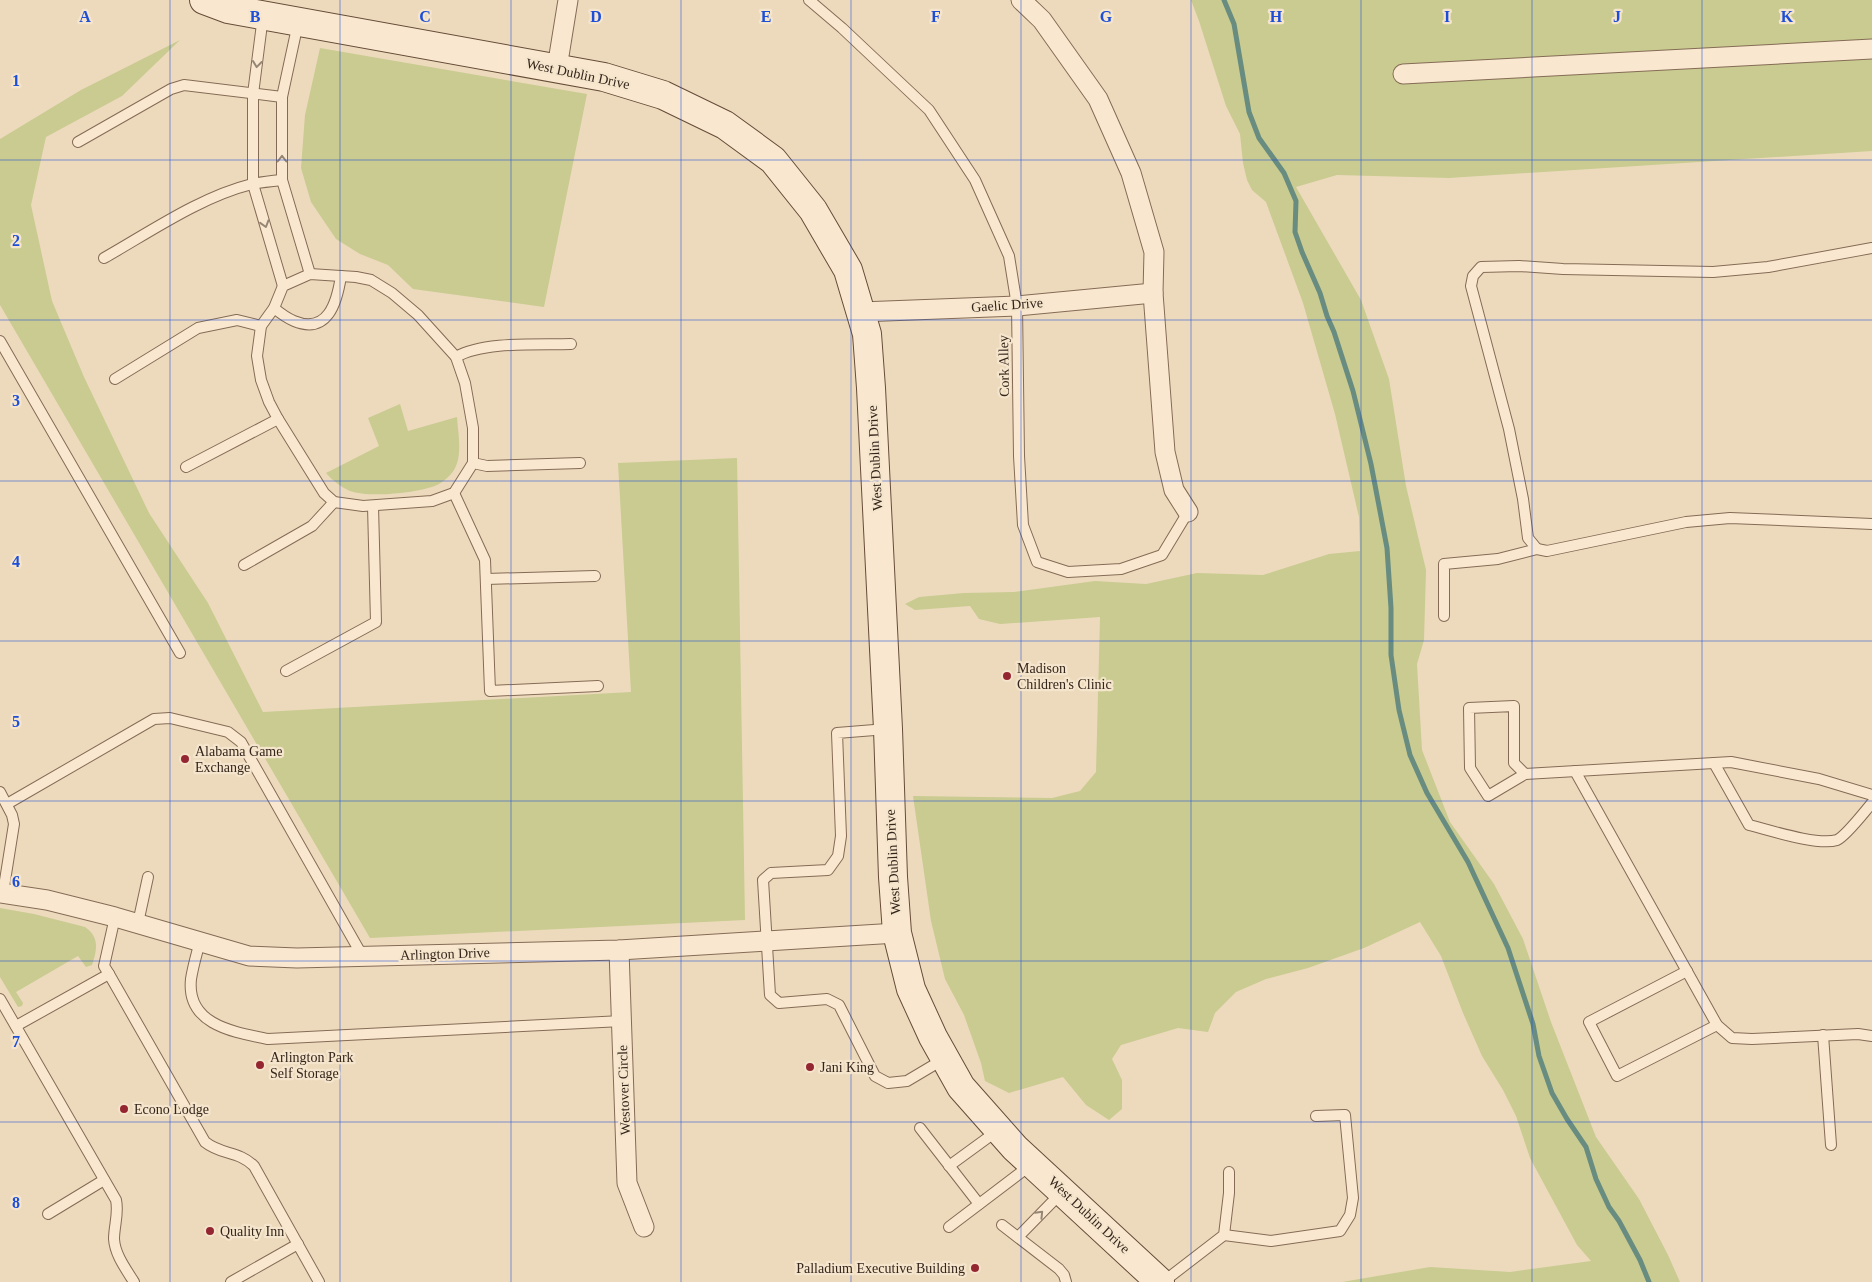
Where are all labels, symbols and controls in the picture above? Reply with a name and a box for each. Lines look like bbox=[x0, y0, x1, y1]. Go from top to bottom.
text: A bbox=[79, 8, 91, 25]
text: B bbox=[250, 8, 261, 25]
text: C bbox=[419, 8, 431, 25]
text: D bbox=[590, 8, 602, 25]
text: E bbox=[761, 8, 771, 25]
text: F bbox=[931, 8, 941, 25]
text: G bbox=[1100, 8, 1113, 25]
text: H bbox=[1270, 8, 1283, 25]
text: I bbox=[1444, 8, 1450, 25]
text: J bbox=[1613, 8, 1621, 25]
text: K bbox=[1781, 8, 1794, 25]
street label: West Dublin Drive bbox=[525, 56, 631, 92]
one-way arrow bbox=[252, 60, 263, 68]
text: 1 bbox=[12, 72, 20, 89]
one-way arrow bbox=[277, 155, 287, 162]
one-way arrow bbox=[259, 220, 269, 228]
text: 2 bbox=[12, 232, 20, 249]
street label: Gaelic Drive bbox=[971, 295, 1043, 315]
street label: Cork Alley bbox=[996, 335, 1012, 397]
text: 3 bbox=[12, 392, 20, 409]
street label: West Dublin Drive bbox=[865, 405, 885, 511]
text: 4 bbox=[12, 553, 20, 570]
place label: Madison Children's Clinic bbox=[1017, 661, 1112, 692]
marker: Madison Children's Clinic bbox=[1001, 670, 1013, 682]
text: 5 bbox=[12, 713, 20, 730]
place label: Alabama Game Exchange bbox=[195, 744, 282, 775]
marker: Alabama Game Exchange bbox=[179, 753, 191, 765]
street label: West Dublin Drive bbox=[883, 809, 903, 915]
text: 6 bbox=[12, 873, 20, 890]
street label: Arlington Drive bbox=[400, 945, 490, 963]
text: 7 bbox=[12, 1033, 20, 1050]
street label: Westover Circle bbox=[615, 1045, 633, 1135]
place label: Arlington Park Self Storage bbox=[270, 1050, 354, 1081]
marker: Arlington Park Self Storage bbox=[254, 1059, 266, 1071]
place label: Jani King bbox=[820, 1060, 874, 1075]
marker: Jani King bbox=[804, 1061, 816, 1073]
place label: Econo Lodge bbox=[134, 1102, 209, 1117]
marker: Econo Lodge bbox=[118, 1103, 130, 1115]
street label: West Dublin Drive bbox=[1045, 1174, 1133, 1256]
text: 8 bbox=[12, 1194, 20, 1211]
one-way arrow bbox=[1034, 1211, 1043, 1220]
place label: Quality Inn bbox=[220, 1224, 284, 1239]
marker: Quality Inn bbox=[204, 1225, 216, 1237]
place label: Palladium Executive Building bbox=[796, 1261, 965, 1276]
marker: Palladium Executive Building bbox=[969, 1262, 981, 1274]

